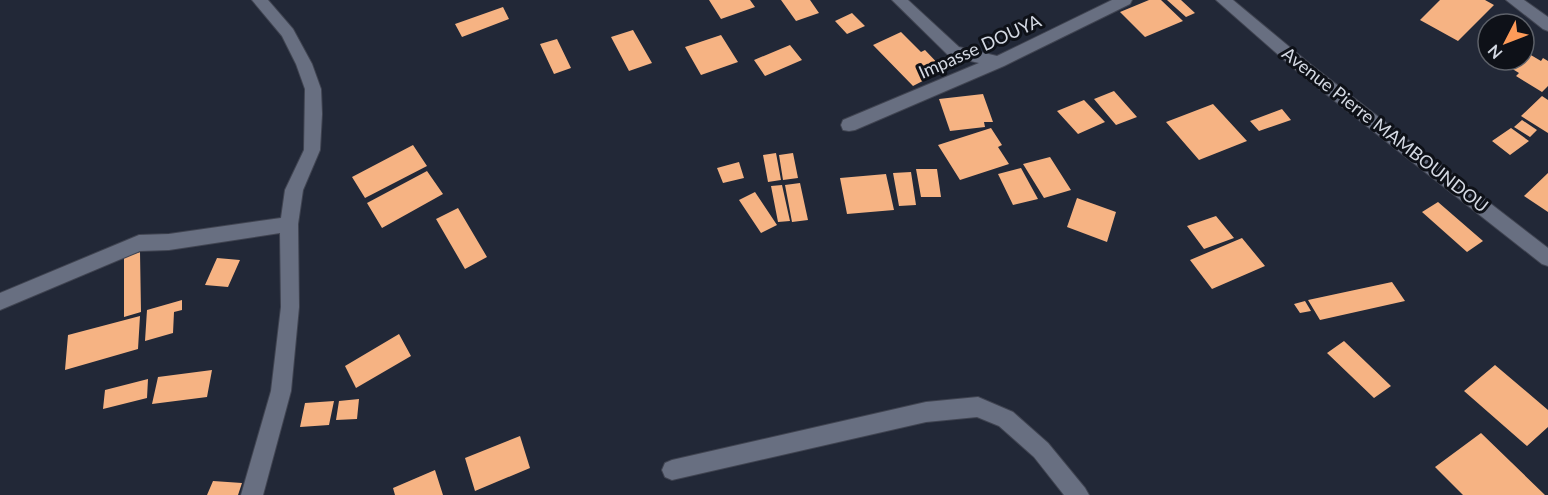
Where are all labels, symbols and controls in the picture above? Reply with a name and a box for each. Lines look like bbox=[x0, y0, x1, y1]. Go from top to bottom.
street label: Impasse DOUYA bbox=[915, 9, 1045, 83]
north arrow bbox=[1476, 12, 1536, 72]
text: N bbox=[1483, 41, 1506, 63]
street label: Avenue Pierre MAMBOUNDOU bbox=[1278, 42, 1493, 217]

